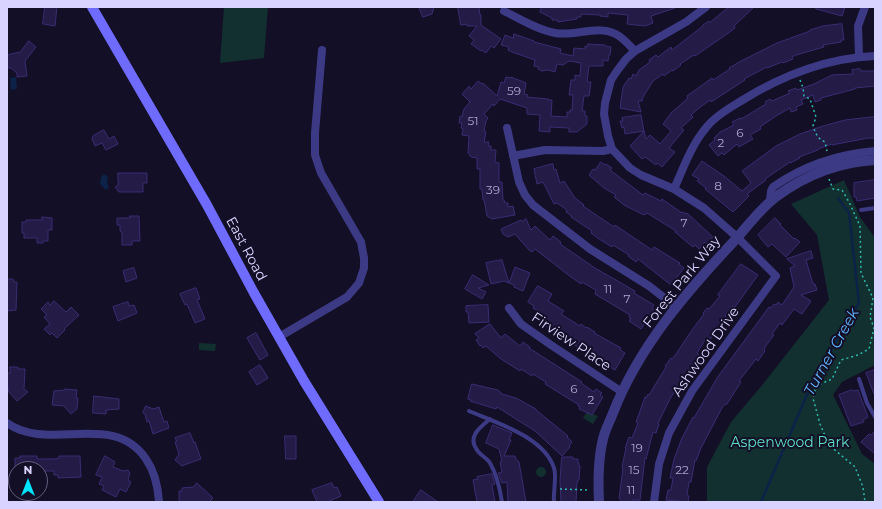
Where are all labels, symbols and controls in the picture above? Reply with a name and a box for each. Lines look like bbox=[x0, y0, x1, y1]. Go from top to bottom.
house number: 59 bbox=[507, 84, 521, 98]
house number: 51 bbox=[467, 114, 479, 128]
house number: 6 bbox=[736, 126, 744, 140]
house number: 2 bbox=[718, 136, 724, 150]
house number: 8 bbox=[714, 179, 722, 193]
house number: 39 bbox=[486, 183, 500, 197]
street label: East Road bbox=[222, 214, 270, 284]
house number: 7 bbox=[680, 216, 688, 230]
street label: Forest Park Way bbox=[640, 233, 724, 331]
house number: 11 bbox=[604, 282, 612, 296]
house number: 7 bbox=[623, 292, 631, 306]
street label: Ashwood Drive bbox=[669, 304, 743, 400]
water label: Turner Creek bbox=[801, 305, 863, 399]
street label: Firview Place bbox=[528, 309, 614, 375]
house number: 6 bbox=[570, 382, 578, 396]
house number: 2 bbox=[588, 393, 594, 407]
park label: Aspenwood Park bbox=[731, 435, 849, 451]
house number: 19 bbox=[631, 441, 643, 455]
north arrow bbox=[8, 461, 48, 501]
text: N bbox=[24, 463, 32, 477]
house number: 15 bbox=[628, 463, 640, 477]
house number: 22 bbox=[675, 463, 689, 477]
house number: 11 bbox=[627, 483, 635, 497]

